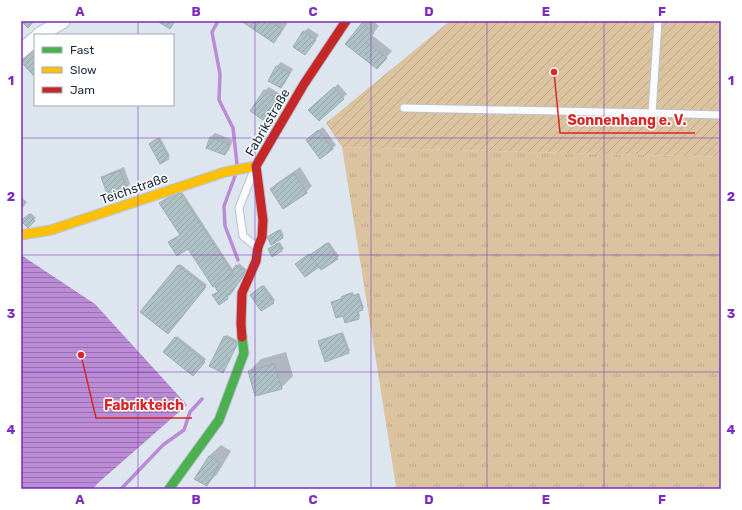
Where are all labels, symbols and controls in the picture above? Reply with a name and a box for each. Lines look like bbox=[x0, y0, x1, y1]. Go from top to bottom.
text: A bbox=[75, 4, 85, 19]
text: B bbox=[191, 4, 201, 19]
text: C bbox=[308, 4, 318, 19]
text: D bbox=[424, 4, 434, 19]
text: E bbox=[542, 4, 550, 19]
text: F bbox=[658, 4, 666, 19]
legend bbox=[34, 34, 174, 106]
text: Fast bbox=[70, 43, 94, 57]
text: Slow bbox=[70, 63, 97, 77]
text: 1 bbox=[8, 73, 14, 88]
text: 1 bbox=[728, 73, 734, 88]
text: Jam bbox=[70, 83, 95, 97]
street label: Fabrikstraße bbox=[242, 86, 293, 159]
callout: Sonnenhang e. V. bbox=[560, 107, 695, 133]
text: Sonnenhang e. V. bbox=[567, 112, 687, 129]
street label: Teichstraße bbox=[98, 170, 170, 207]
text: 2 bbox=[7, 189, 15, 204]
text: 2 bbox=[727, 189, 735, 204]
text: 3 bbox=[7, 306, 16, 321]
text: 3 bbox=[727, 306, 736, 321]
callout: Fabrikteich bbox=[96, 392, 192, 418]
text: Fabrikteich bbox=[104, 397, 184, 414]
text: 4 bbox=[7, 422, 16, 437]
text: 4 bbox=[727, 422, 736, 437]
text: A bbox=[75, 492, 85, 507]
text: B bbox=[191, 492, 201, 507]
text: C bbox=[308, 492, 318, 507]
text: D bbox=[424, 492, 434, 507]
text: E bbox=[542, 492, 550, 507]
text: F bbox=[658, 492, 666, 507]

